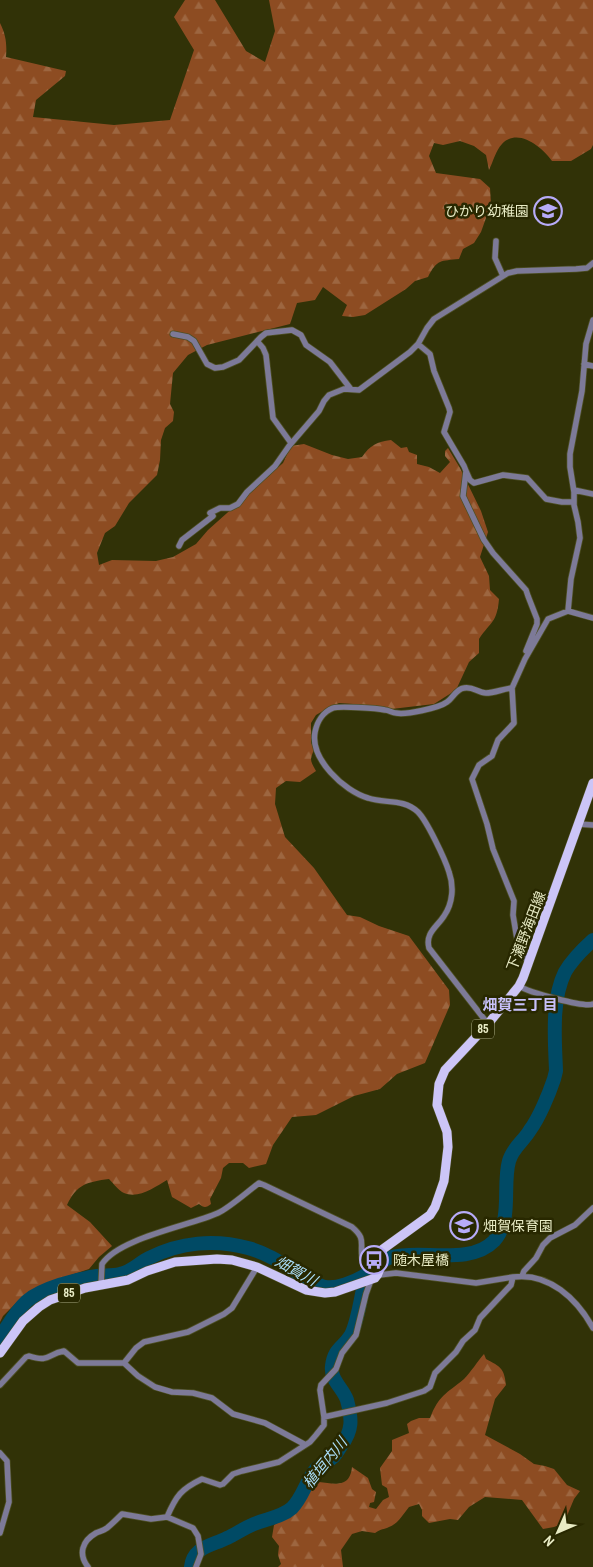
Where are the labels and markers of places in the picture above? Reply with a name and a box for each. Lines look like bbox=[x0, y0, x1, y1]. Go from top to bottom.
school or university icon: ひかり幼稚園 bbox=[533, 196, 563, 226]
place label: ひかり幼稚園 bbox=[445, 202, 529, 220]
school or university icon: 畑賀保育園 bbox=[449, 1211, 479, 1241]
place label: 畑賀保育園 bbox=[483, 1217, 553, 1235]
bus stop icon: 随木屋橋 bbox=[359, 1245, 389, 1275]
place label: 随木屋橋 bbox=[393, 1251, 449, 1269]

